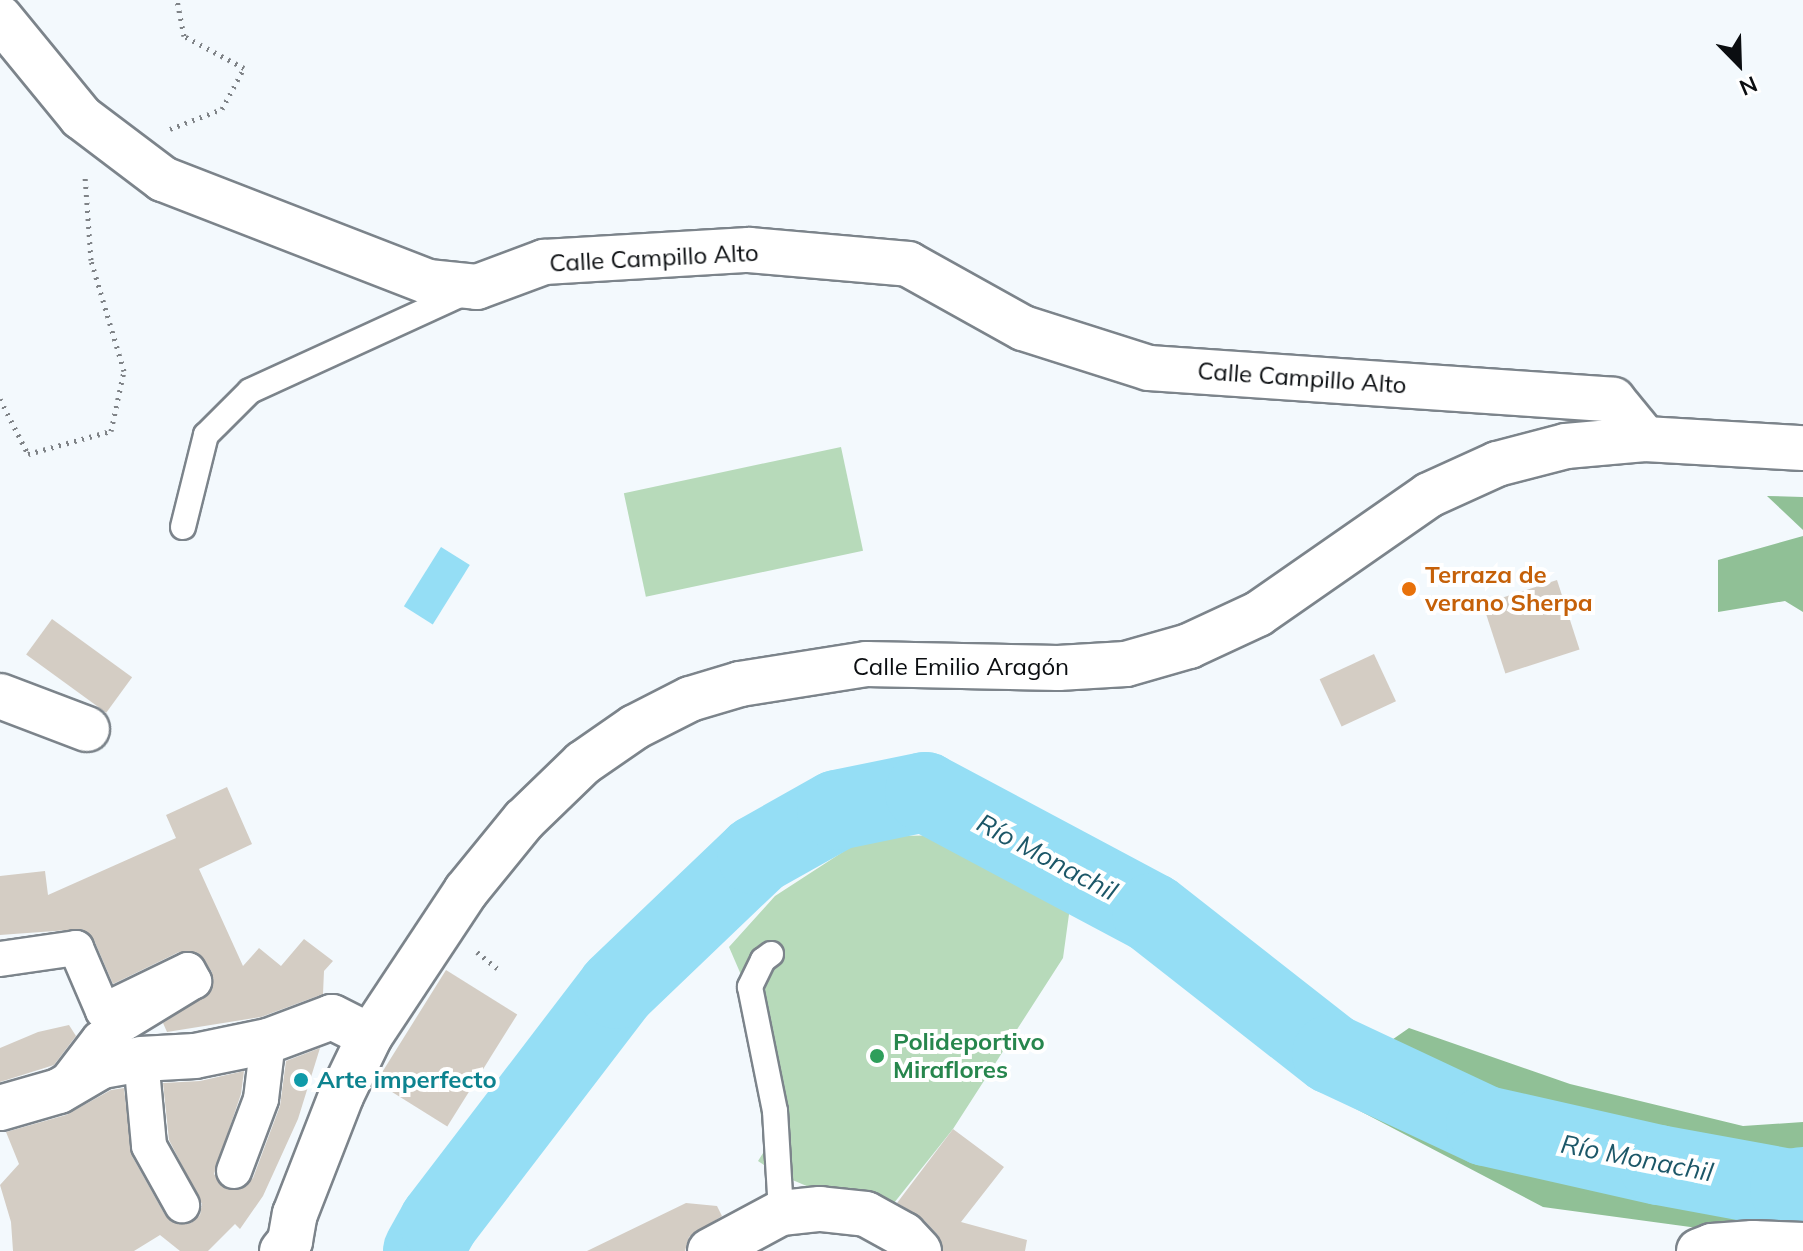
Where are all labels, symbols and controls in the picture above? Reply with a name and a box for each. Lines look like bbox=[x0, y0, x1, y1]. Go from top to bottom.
north arrow bbox=[1699, 24, 1779, 104]
text: N bbox=[1735, 70, 1761, 102]
street label: Calle Campillo Alto bbox=[549, 238, 759, 278]
street label: Calle Campillo Alto bbox=[1197, 356, 1407, 400]
place label: Terraza de verano Sherpa bbox=[1425, 561, 1593, 617]
marker: Terraza de verano Sherpa bbox=[1400, 580, 1418, 598]
street label: Calle Emilio Aragón bbox=[853, 653, 1069, 681]
water label: Río Monachil bbox=[972, 807, 1122, 907]
place label: Polideportivo Miraflores bbox=[893, 1028, 1045, 1084]
marker: Polideportivo Miraflores bbox=[868, 1047, 886, 1065]
place label: Arte imperfecto bbox=[317, 1066, 497, 1094]
marker: Arte imperfecto bbox=[292, 1071, 310, 1089]
water label: Río Monachil bbox=[1558, 1128, 1716, 1188]

